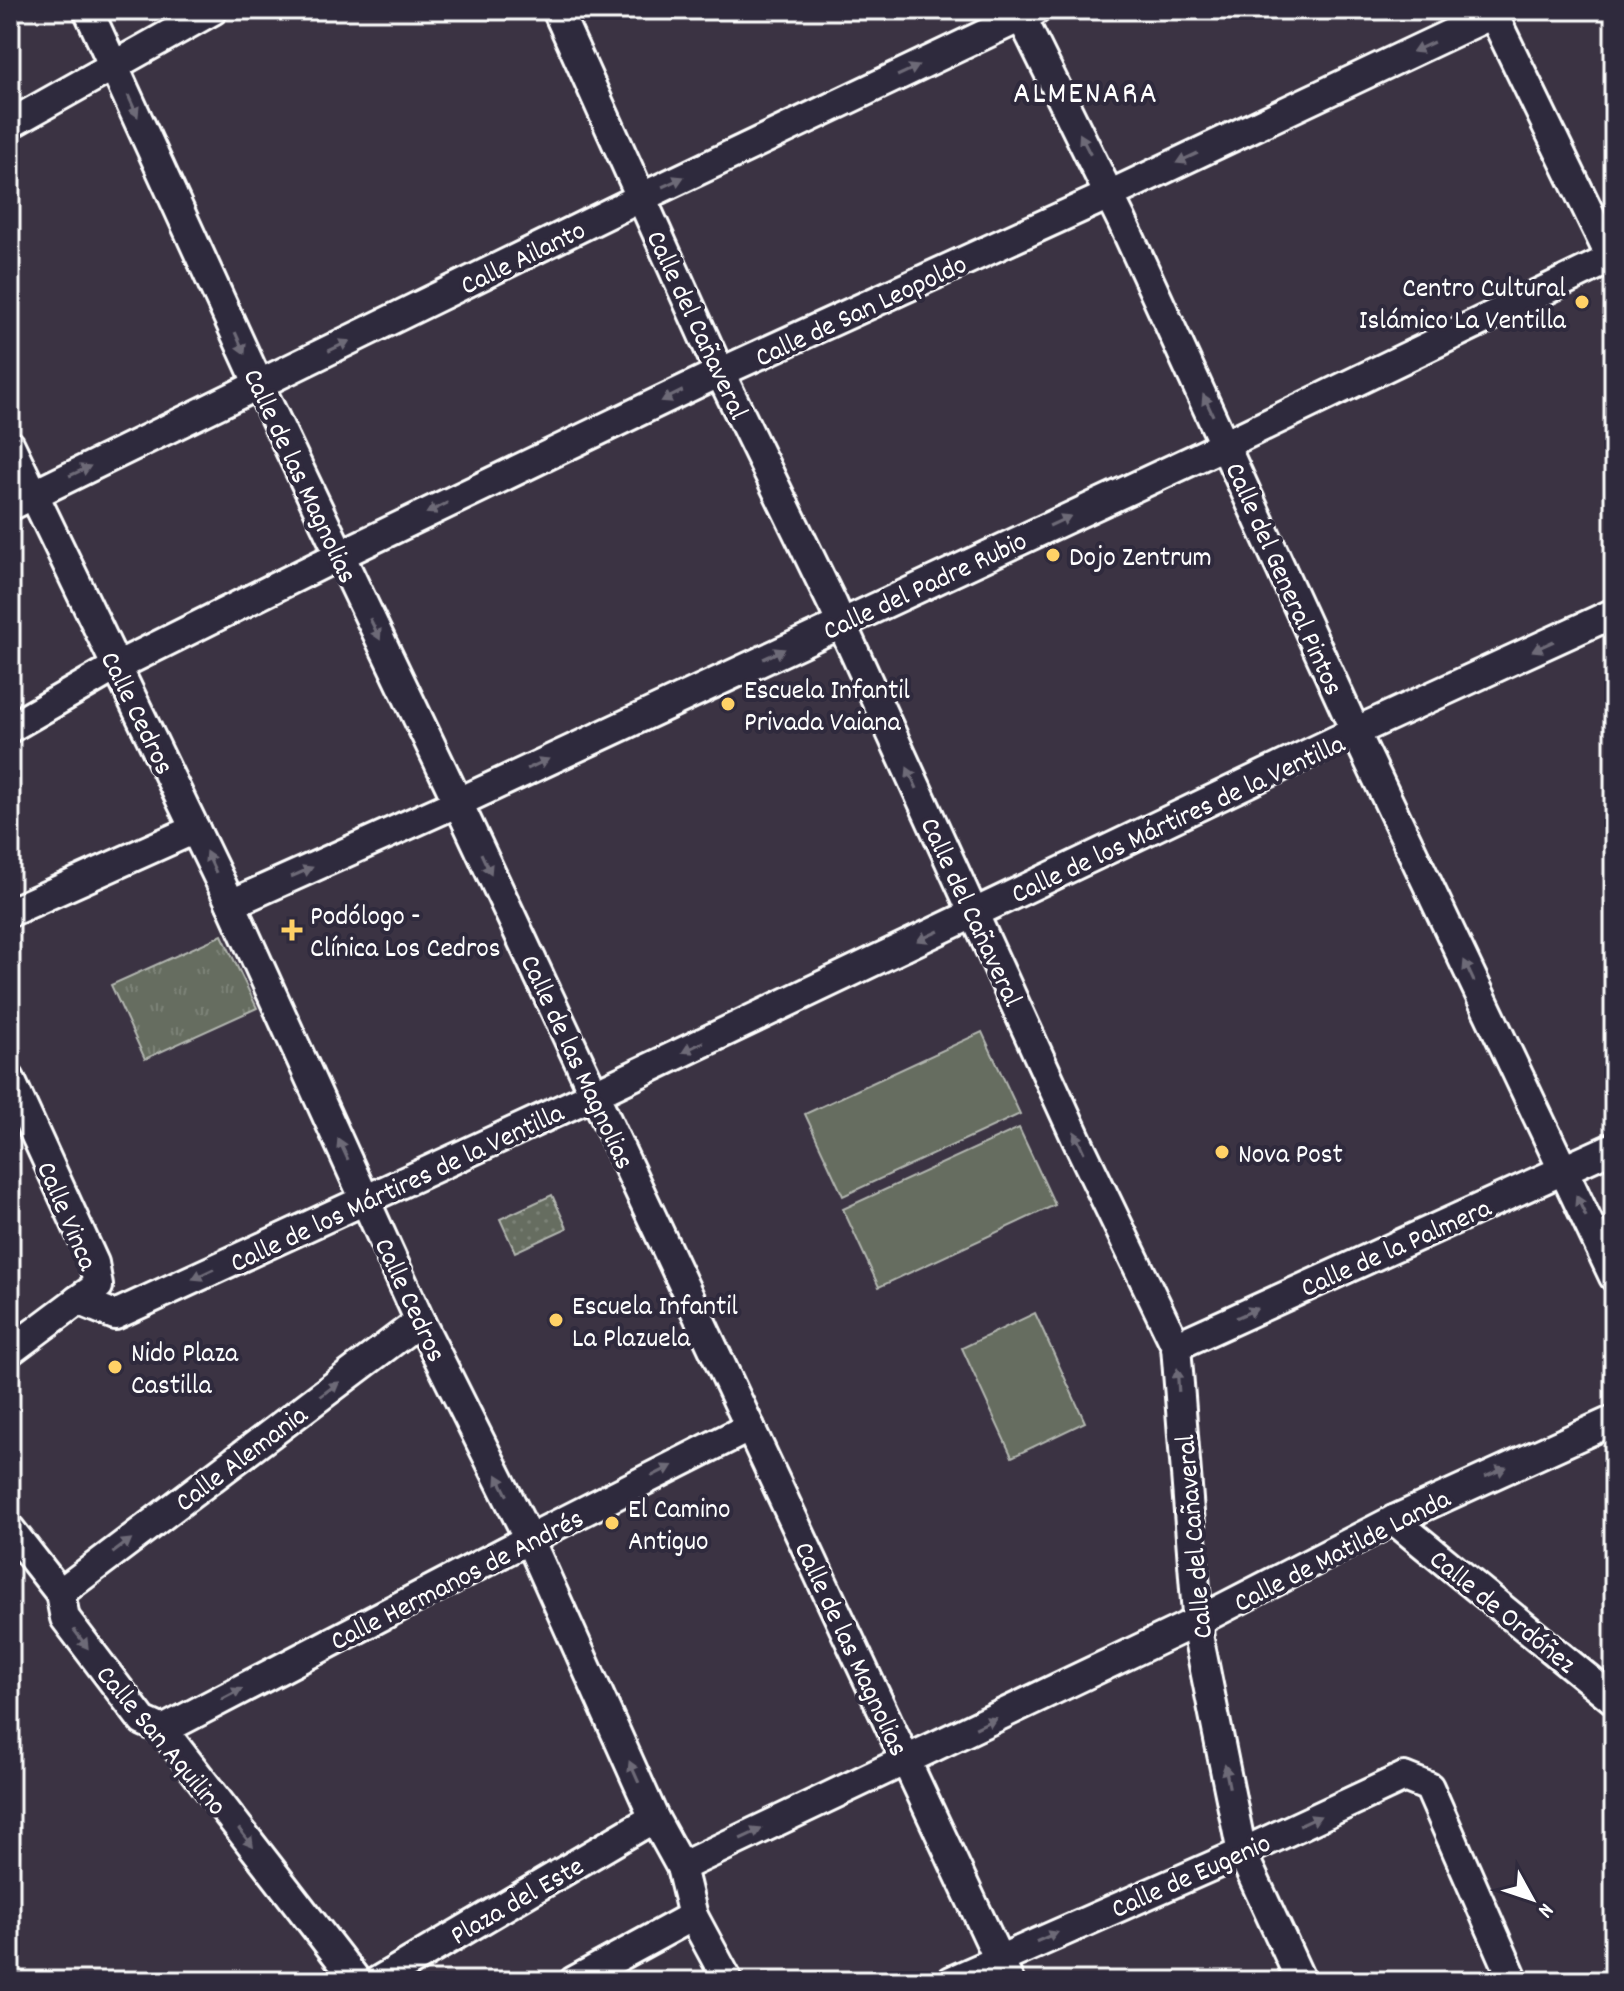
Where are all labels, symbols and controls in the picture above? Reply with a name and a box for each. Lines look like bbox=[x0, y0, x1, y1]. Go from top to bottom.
one-way arrow bbox=[1411, 40, 1434, 54]
one-way arrow bbox=[896, 64, 920, 78]
district label: ALMENARA bbox=[1013, 73, 1159, 119]
one-way arrow bbox=[127, 94, 140, 118]
one-way arrow bbox=[1078, 133, 1092, 156]
one-way arrow bbox=[1176, 151, 1199, 165]
one-way arrow bbox=[662, 175, 685, 189]
street label: Calle Ailanto bbox=[455, 213, 594, 308]
street label: Calle del Cañaveral bbox=[633, 225, 756, 428]
street label: Calle de San Leopoldo bbox=[750, 247, 975, 380]
place label: Centro Cultural Islámico La Ventilla bbox=[1359, 271, 1567, 343]
marker: Centro Cultural Islámico La Ventilla bbox=[1573, 293, 1591, 311]
one-way arrow bbox=[233, 331, 247, 355]
one-way arrow bbox=[328, 339, 351, 353]
street label: Calle de las Magnolias bbox=[230, 363, 365, 591]
one-way arrow bbox=[660, 389, 683, 403]
one-way arrow bbox=[1201, 393, 1215, 416]
street label: Calle del General Pintos bbox=[1212, 457, 1351, 703]
one-way arrow bbox=[68, 464, 91, 478]
one-way arrow bbox=[425, 501, 449, 515]
one-way arrow bbox=[1049, 514, 1072, 528]
street label: Calle del Padre Rubio bbox=[817, 524, 1035, 653]
place label: Dojo Zentrum bbox=[1069, 540, 1212, 580]
marker: Dojo Zentrum bbox=[1044, 546, 1062, 564]
one-way arrow bbox=[368, 617, 382, 640]
one-way arrow bbox=[1531, 639, 1555, 653]
street label: Calle Cedros bbox=[87, 646, 182, 783]
one-way arrow bbox=[762, 647, 785, 661]
place label: Escuela Infantil Privada Vaiana bbox=[744, 673, 910, 745]
marker: Escuela Infantil Privada Vaiana bbox=[719, 695, 737, 713]
street label: Calle de los Mártires de la Ventilla bbox=[1006, 726, 1353, 917]
one-way arrow bbox=[527, 757, 550, 771]
one-way arrow bbox=[906, 767, 919, 790]
street label: Calle del Cañaveral bbox=[907, 812, 1030, 1015]
one-way arrow bbox=[204, 850, 218, 873]
one-way arrow bbox=[479, 852, 493, 875]
one-way arrow bbox=[290, 866, 314, 879]
place label: Podólogo - Clínica Los Cedros bbox=[310, 899, 501, 971]
marker: Podólogo - Clínica Los Cedros bbox=[281, 919, 303, 941]
one-way arrow bbox=[916, 929, 940, 943]
street label: Calle de las Magnolias bbox=[507, 949, 642, 1177]
one-way arrow bbox=[1462, 960, 1476, 983]
one-way arrow bbox=[681, 1040, 705, 1054]
street label: Calle de los Mártires de la Ventilla bbox=[225, 1095, 572, 1286]
one-way arrow bbox=[1072, 1130, 1085, 1154]
one-way arrow bbox=[336, 1137, 350, 1161]
place label: Nova Post bbox=[1238, 1137, 1343, 1177]
marker: Nova Post bbox=[1213, 1143, 1231, 1161]
street label: Calle Vinca bbox=[24, 1156, 106, 1278]
street label: Calle de la Palmera bbox=[1295, 1190, 1499, 1310]
one-way arrow bbox=[1574, 1195, 1588, 1218]
street label: Calle Cedros bbox=[361, 1232, 454, 1370]
one-way arrow bbox=[191, 1267, 215, 1281]
place label: Escuela Infantil La Plazuela bbox=[572, 1289, 738, 1361]
one-way arrow bbox=[1235, 1306, 1258, 1320]
marker: Escuela Infantil La Plazuela bbox=[547, 1311, 565, 1329]
place label: Nido Plaza Castilla bbox=[131, 1336, 239, 1408]
marker: Nido Plaza Castilla bbox=[106, 1358, 124, 1376]
one-way arrow bbox=[1171, 1367, 1184, 1392]
one-way arrow bbox=[319, 1382, 340, 1398]
street label: Calle Alemania bbox=[168, 1397, 318, 1524]
street label: Calle del Cañaveral bbox=[1168, 1432, 1226, 1640]
one-way arrow bbox=[650, 1465, 673, 1478]
one-way arrow bbox=[1484, 1466, 1508, 1479]
one-way arrow bbox=[496, 1473, 509, 1496]
street label: Calle de Matilde Landa bbox=[1228, 1481, 1459, 1625]
place label: El Camino Antiguo bbox=[628, 1492, 731, 1564]
street label: Calle Hermanos de Andrés bbox=[325, 1501, 592, 1664]
marker: El Camino Antiguo bbox=[603, 1514, 621, 1532]
street label: Calle de las Magnolias bbox=[781, 1536, 916, 1764]
one-way arrow bbox=[111, 1538, 133, 1554]
street label: Calle de Ordóñez bbox=[1419, 1542, 1583, 1686]
one-way arrow bbox=[73, 1629, 89, 1650]
street label: Calle San Aquilino bbox=[84, 1658, 234, 1826]
one-way arrow bbox=[221, 1688, 243, 1702]
one-way arrow bbox=[975, 1716, 998, 1729]
one-way arrow bbox=[627, 1760, 640, 1784]
one-way arrow bbox=[1220, 1764, 1232, 1789]
one-way arrow bbox=[1299, 1814, 1322, 1828]
street label: Calle de Eugenio bbox=[1106, 1826, 1278, 1932]
one-way arrow bbox=[739, 1827, 763, 1841]
one-way arrow bbox=[237, 1828, 253, 1848]
street label: Plaza del Este bbox=[444, 1849, 593, 1958]
north arrow bbox=[1492, 1859, 1572, 1939]
text: N bbox=[1529, 1895, 1560, 1924]
one-way arrow bbox=[1035, 1930, 1059, 1943]

